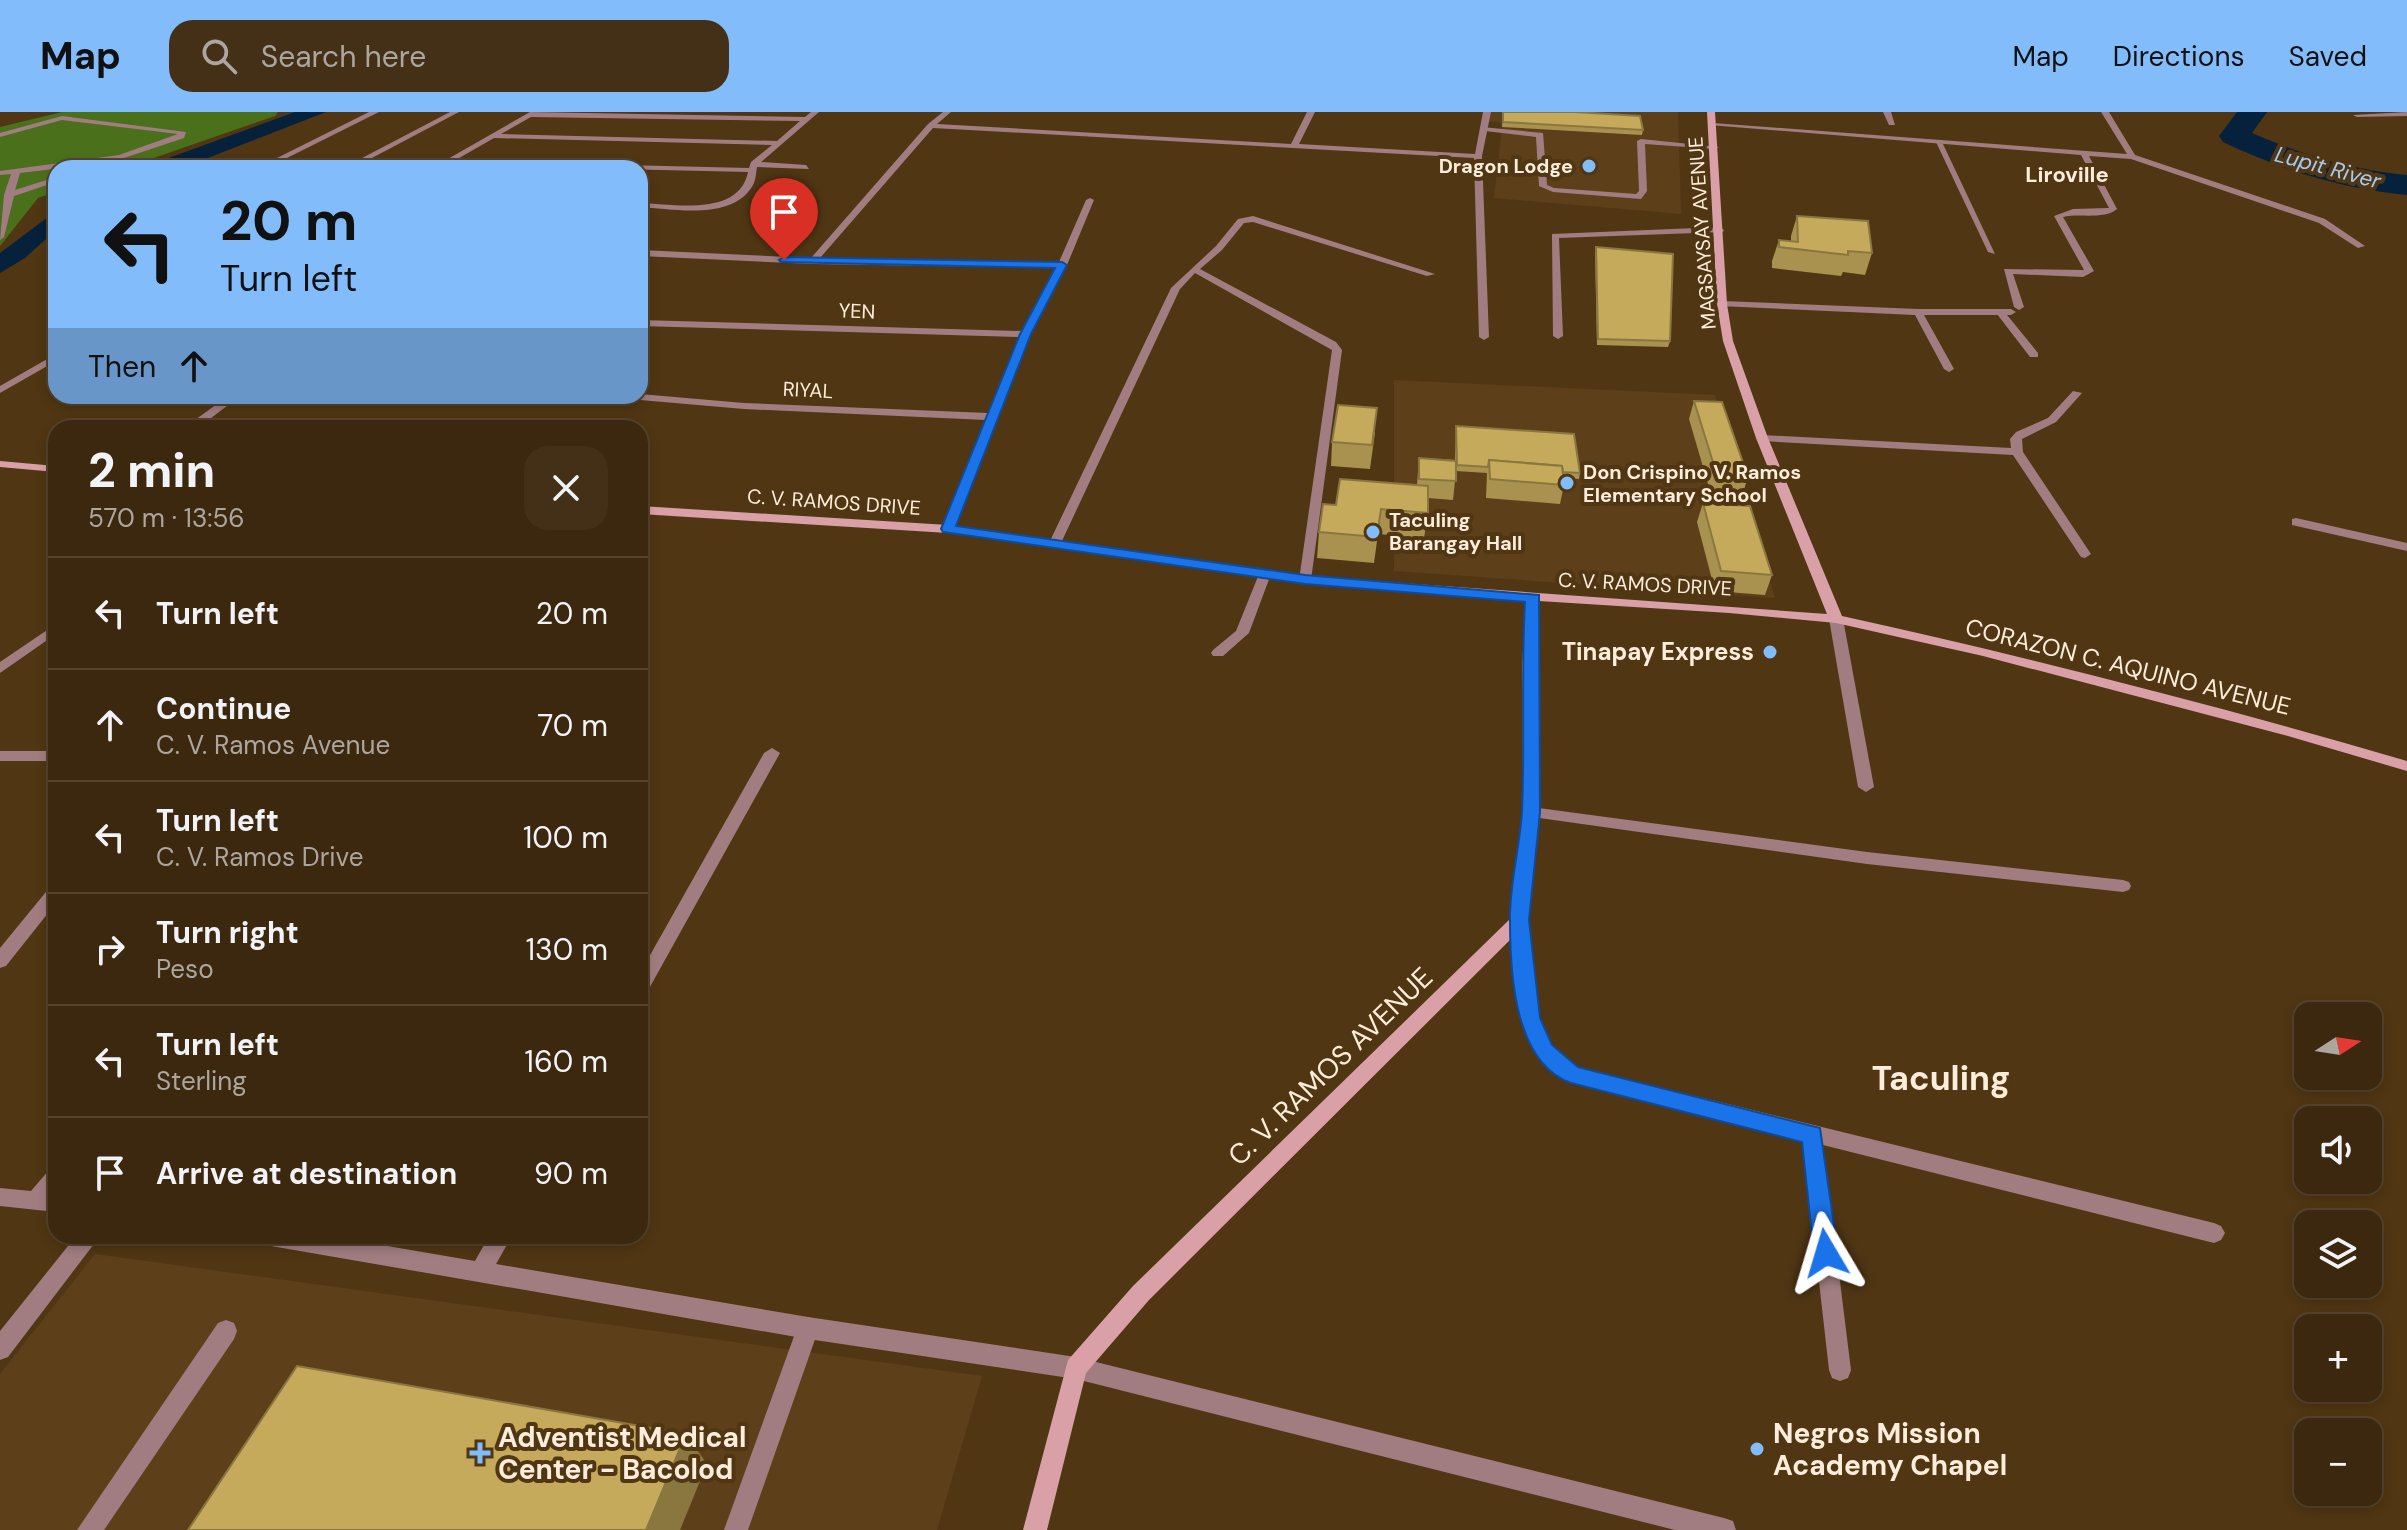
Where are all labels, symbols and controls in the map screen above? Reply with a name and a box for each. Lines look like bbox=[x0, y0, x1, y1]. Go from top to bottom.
search box bbox=[169, 20, 729, 92]
text: Map bbox=[40, 31, 121, 81]
icon: search bbox=[197, 34, 241, 78]
text: Search here bbox=[261, 37, 426, 76]
text: Map bbox=[2012, 38, 2069, 75]
text: Directions bbox=[2113, 38, 2245, 75]
text: Saved bbox=[2289, 38, 2367, 75]
street label: MAGSAYSAY AVENUE bbox=[1682, 136, 1722, 330]
water label: Lupit River bbox=[2272, 139, 2385, 196]
place label: Dragon Lodge bbox=[1439, 153, 1573, 179]
marker: Dragon Lodge bbox=[1580, 157, 1598, 175]
district label: Liroville bbox=[2025, 160, 2109, 189]
pin bbox=[750, 178, 818, 260]
text: 20 m bbox=[220, 184, 357, 257]
icon: arrive bbox=[762, 190, 806, 234]
icon: left bbox=[88, 192, 192, 296]
text: Turn left bbox=[220, 255, 357, 302]
street label: YEN bbox=[838, 297, 876, 325]
icon: ahead bbox=[172, 344, 216, 388]
text: Then bbox=[88, 347, 156, 386]
street label: RIYAL bbox=[782, 376, 834, 404]
text: 2 min bbox=[88, 439, 215, 502]
button: close bbox=[524, 446, 608, 530]
place label: Don Crispino V. Ramos Elementary School bbox=[1583, 459, 1801, 508]
marker: Don Crispino V. Ramos Elementary School bbox=[1558, 474, 1576, 492]
street label: C. V. RAMOS DRIVE bbox=[746, 483, 922, 521]
text: 570 m · 13:56 bbox=[88, 501, 245, 535]
place label: Taculing Barangay Hall bbox=[1389, 507, 1522, 556]
marker: Taculing Barangay Hall bbox=[1364, 523, 1382, 541]
street label: C. V. RAMOS DRIVE bbox=[1557, 566, 1733, 602]
icon: left bbox=[88, 591, 132, 635]
text: Turn left bbox=[156, 594, 279, 633]
text: 20 m bbox=[536, 594, 608, 633]
street label: CORAZON C. AQUINO AVENUE bbox=[1962, 611, 2294, 722]
place label: Tinapay Express bbox=[1562, 636, 1754, 667]
marker: Tinapay Express bbox=[1761, 643, 1779, 661]
text: Continue bbox=[156, 689, 291, 728]
icon: ahead bbox=[88, 703, 132, 747]
text: 70 m bbox=[537, 706, 608, 745]
text: C. V. Ramos Avenue bbox=[156, 728, 390, 762]
text: Turn left bbox=[156, 801, 279, 840]
icon: left bbox=[88, 815, 132, 859]
text: 100 m bbox=[523, 818, 608, 857]
text: C. V. Ramos Drive bbox=[156, 840, 363, 874]
text: Turn right bbox=[156, 913, 299, 952]
icon: right bbox=[88, 927, 132, 971]
text: 130 m bbox=[526, 930, 608, 969]
text: Peso bbox=[156, 952, 214, 986]
street label: C. V. RAMOS AVENUE bbox=[1220, 959, 1441, 1174]
north arrow bbox=[2294, 1002, 2382, 1090]
map controls bbox=[2294, 1002, 2382, 1506]
text: Turn left bbox=[156, 1025, 279, 1064]
icon: left bbox=[88, 1039, 132, 1083]
text: 160 m bbox=[525, 1042, 608, 1081]
district label: Taculing bbox=[1872, 1056, 2010, 1101]
text: Sterling bbox=[156, 1064, 247, 1098]
button: sound bbox=[2294, 1106, 2382, 1194]
icon: arrive bbox=[88, 1151, 132, 1195]
text: Arrive at destination bbox=[156, 1154, 457, 1193]
text: 90 m bbox=[534, 1154, 608, 1193]
button: layers bbox=[2294, 1210, 2382, 1298]
position arrow bbox=[1784, 1211, 1868, 1295]
button: + bbox=[2294, 1314, 2382, 1402]
place label: Negros Mission Academy Chapel bbox=[1773, 1415, 2007, 1484]
button: − bbox=[2294, 1418, 2382, 1506]
place label: Adventist Medical Center - Bacolod bbox=[498, 1419, 746, 1488]
marker: Negros Mission Academy Chapel bbox=[1748, 1440, 1766, 1458]
marker: Adventist Medical Center - Bacolod bbox=[469, 1442, 491, 1464]

